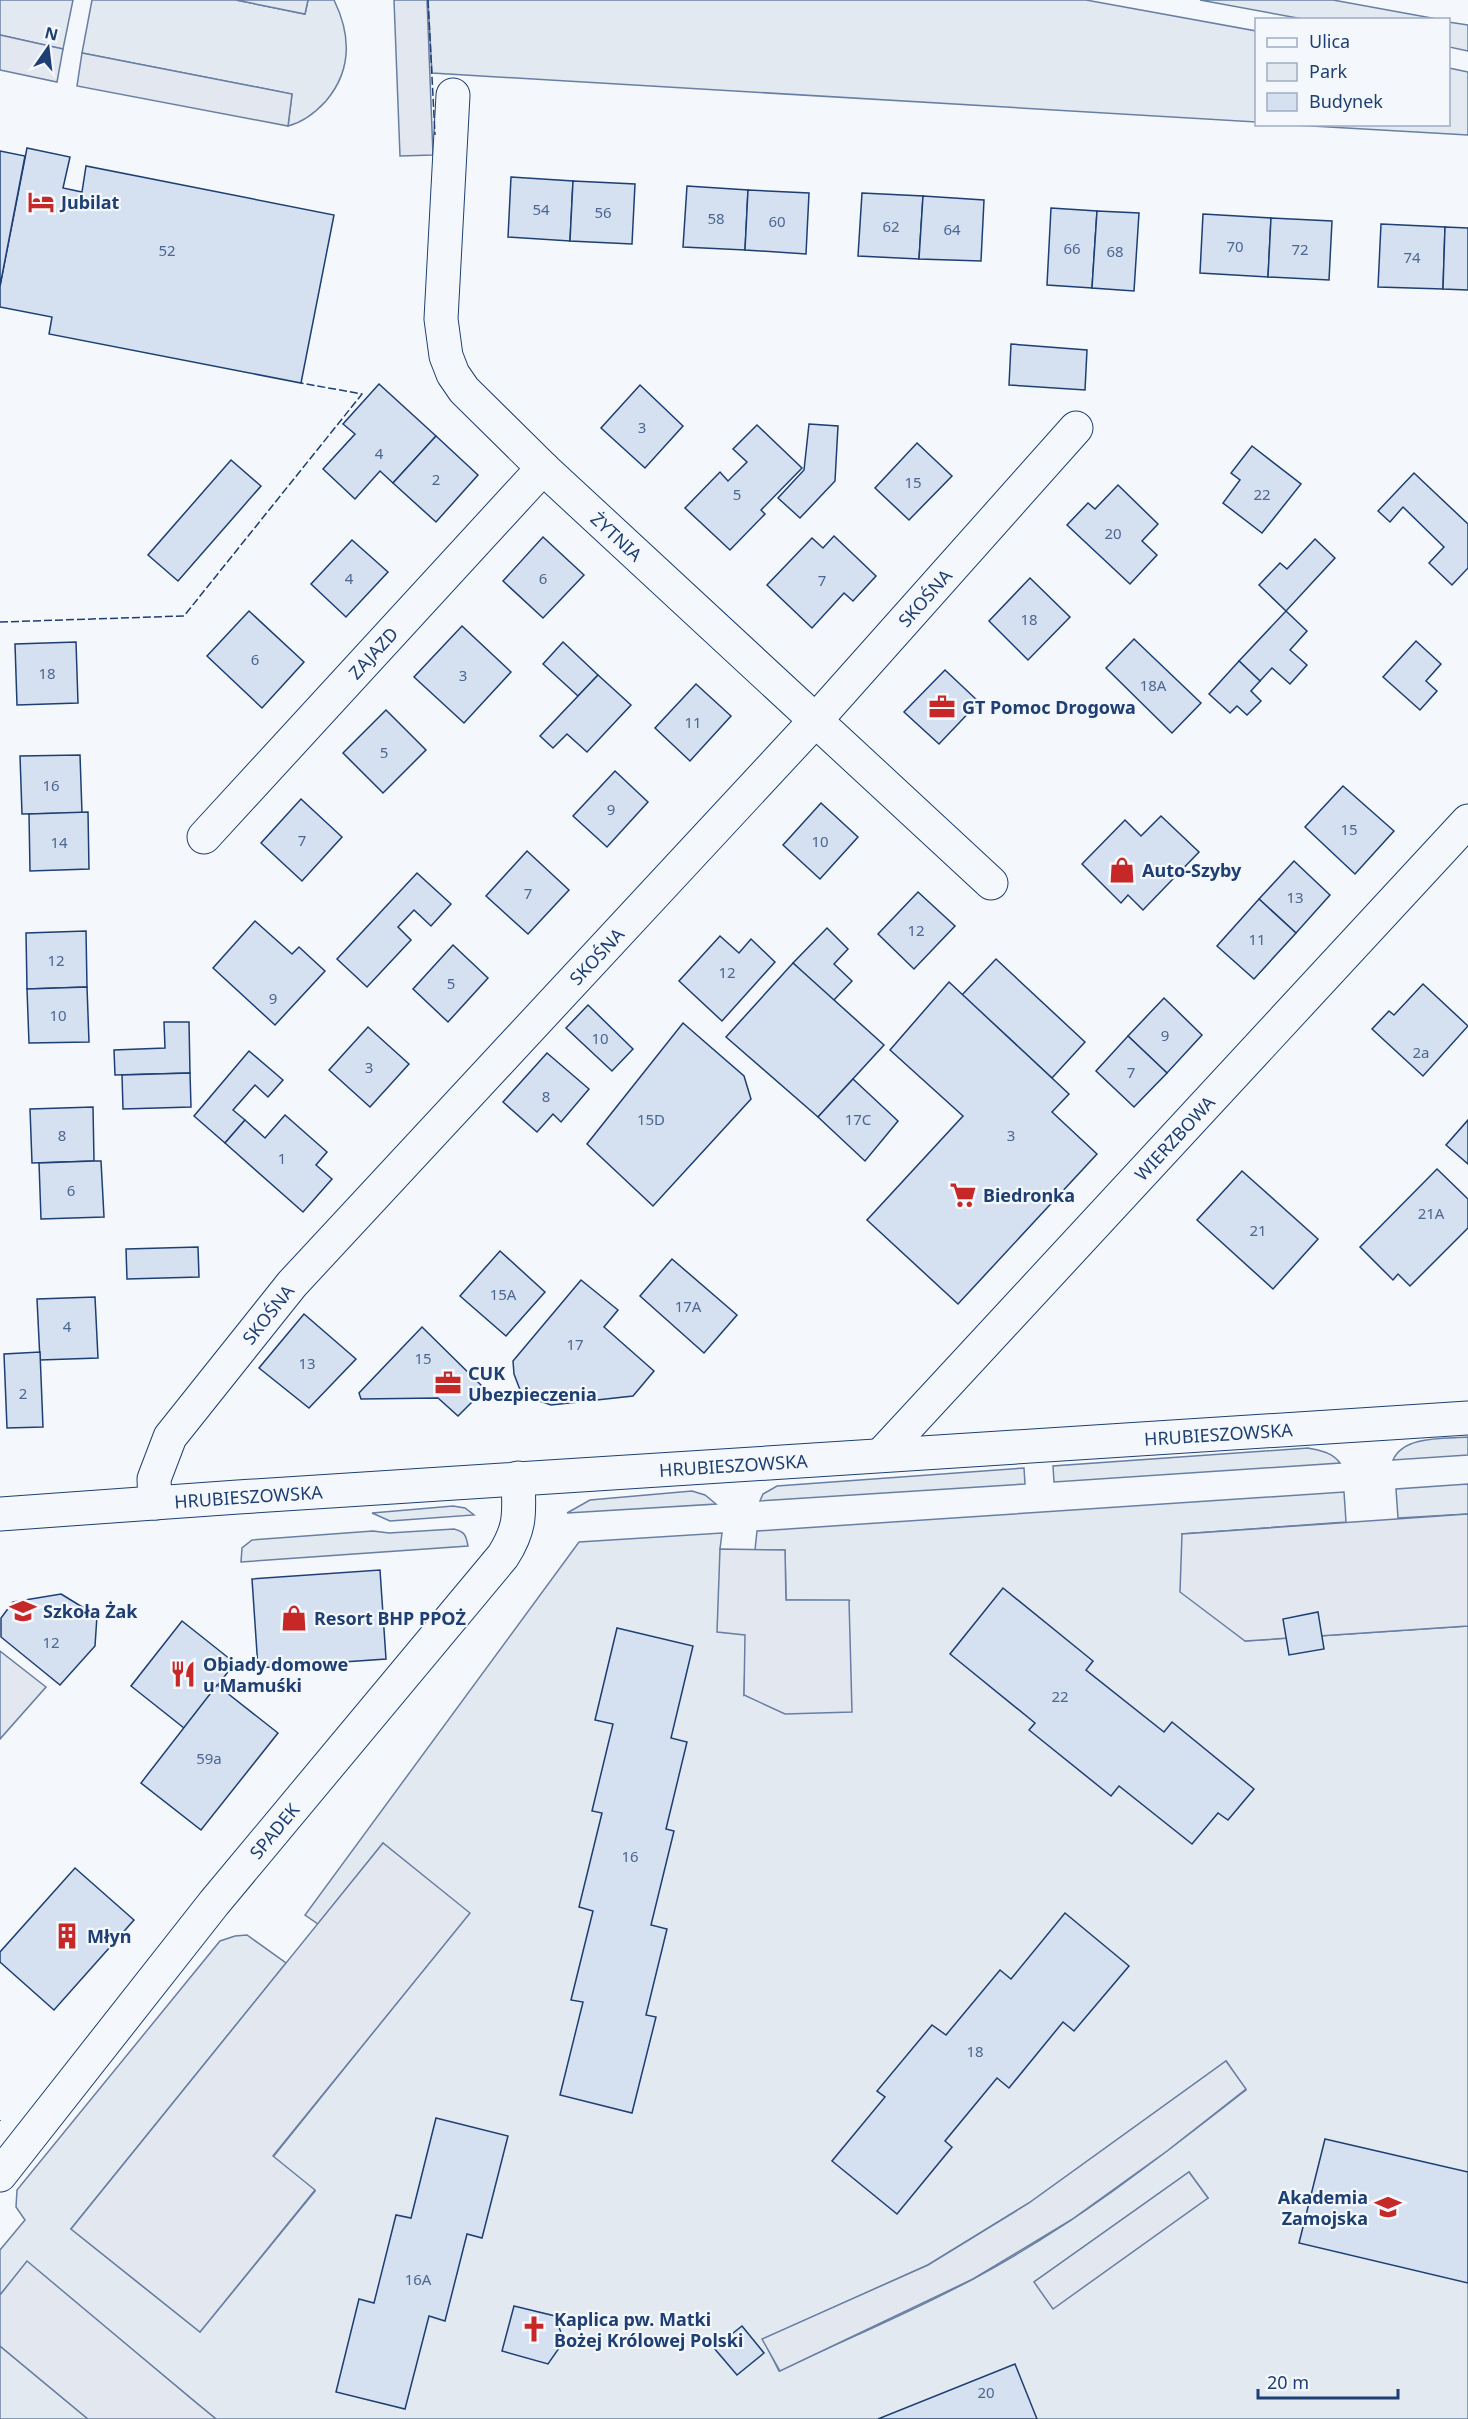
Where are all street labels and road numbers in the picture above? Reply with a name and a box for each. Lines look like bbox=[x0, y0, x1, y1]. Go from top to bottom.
street label: ŻYTNIA bbox=[586, 507, 648, 567]
street label: SKOŚNA bbox=[893, 563, 957, 632]
street label: ZAJAZD bbox=[343, 622, 403, 684]
street label: SKOŚNA bbox=[564, 922, 629, 990]
street label: WIERZBOWA bbox=[1129, 1090, 1220, 1186]
street label: SKOŚNA bbox=[237, 1279, 299, 1349]
street label: HRUBIESZOWSKA bbox=[1143, 1417, 1294, 1451]
street label: HRUBIESZOWSKA bbox=[658, 1448, 809, 1482]
street label: HRUBIESZOWSKA bbox=[173, 1480, 324, 1514]
street label: SPADEK bbox=[244, 1797, 305, 1864]

